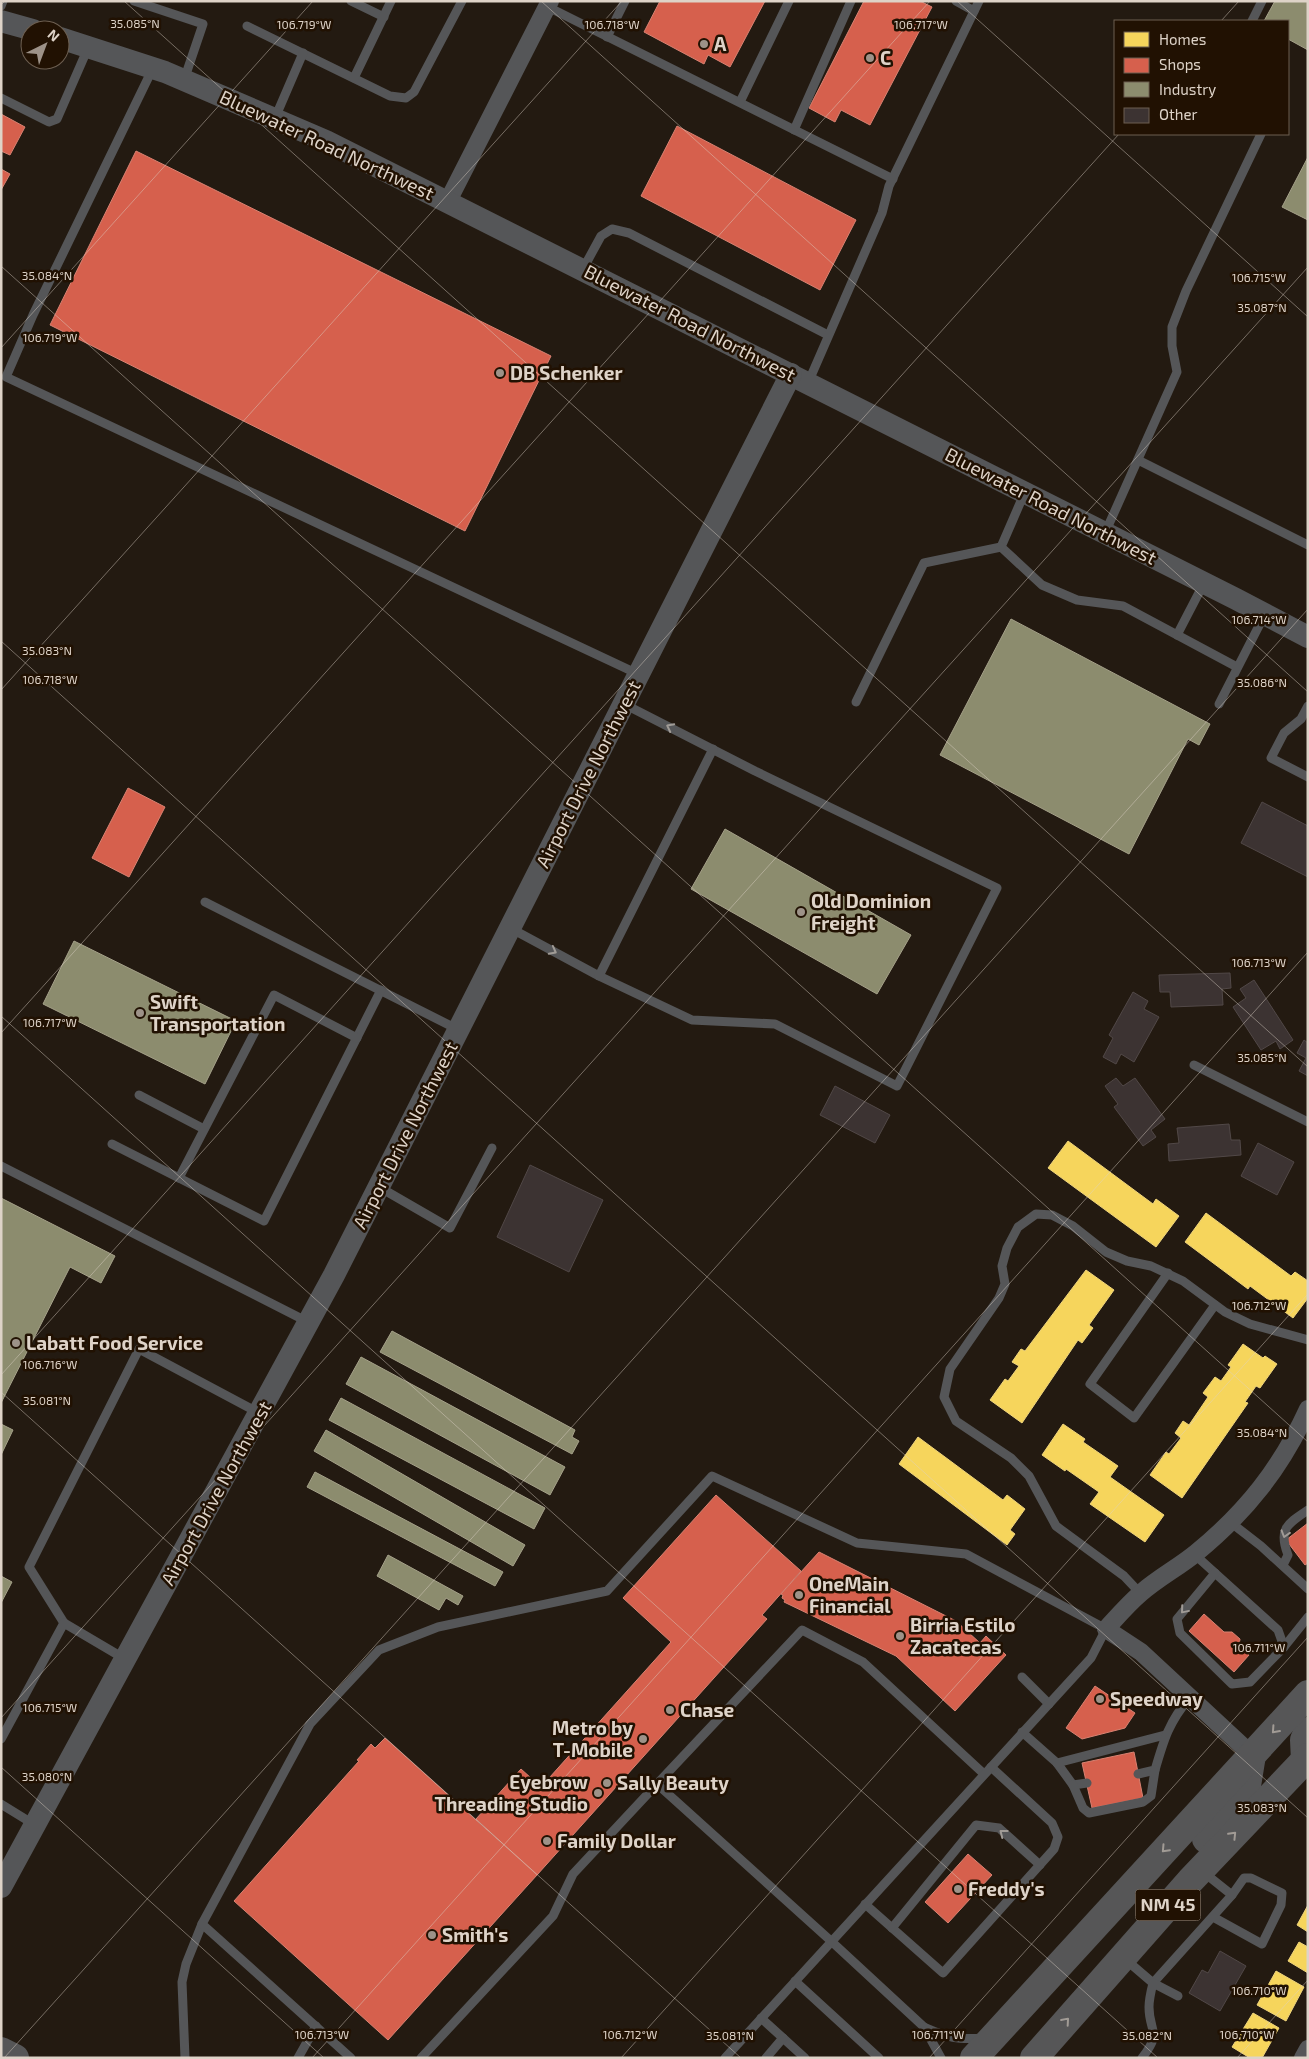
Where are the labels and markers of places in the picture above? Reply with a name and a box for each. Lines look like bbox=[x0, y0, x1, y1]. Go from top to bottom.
place label: A bbox=[714, 32, 727, 55]
marker: A bbox=[698, 38, 710, 50]
place label: C bbox=[880, 46, 891, 69]
marker: C bbox=[864, 52, 876, 64]
place label: DB Schenker bbox=[510, 361, 623, 384]
marker: DB Schenker bbox=[494, 367, 506, 379]
place label: Old Dominion Freight bbox=[811, 889, 931, 934]
marker: Old Dominion Freight bbox=[795, 906, 807, 918]
place label: Swift Transportation bbox=[150, 990, 285, 1035]
marker: Swift Transportation bbox=[134, 1007, 146, 1019]
place label: Labatt Food Service bbox=[26, 1331, 203, 1354]
marker: Labatt Food Service bbox=[10, 1337, 22, 1349]
place label: OneMain Financial bbox=[809, 1572, 891, 1617]
marker: OneMain Financial bbox=[793, 1589, 805, 1601]
place label: Birria Estilo Zacatecas bbox=[910, 1613, 1015, 1658]
marker: Birria Estilo Zacatecas bbox=[894, 1630, 906, 1642]
place label: Speedway bbox=[1110, 1687, 1203, 1711]
marker: Speedway bbox=[1094, 1693, 1106, 1705]
place label: Chase bbox=[680, 1698, 735, 1721]
marker: Chase bbox=[664, 1704, 676, 1716]
place label: Metro by T-Mobile bbox=[552, 1716, 633, 1761]
marker: Metro by T-Mobile bbox=[637, 1733, 649, 1745]
place label: Eyebrow Threading Studio bbox=[435, 1770, 588, 1815]
place label: Sally Beauty bbox=[617, 1771, 729, 1795]
marker: Sally Beauty bbox=[601, 1777, 613, 1789]
marker: Eyebrow Threading Studio bbox=[592, 1787, 604, 1799]
place label: Family Dollar bbox=[557, 1829, 676, 1853]
marker: Family Dollar bbox=[541, 1835, 553, 1847]
place label: Freddy's bbox=[968, 1877, 1045, 1901]
marker: Freddy's bbox=[952, 1883, 964, 1895]
place label: Smith's bbox=[442, 1923, 508, 1946]
marker: Smith's bbox=[426, 1929, 438, 1941]

